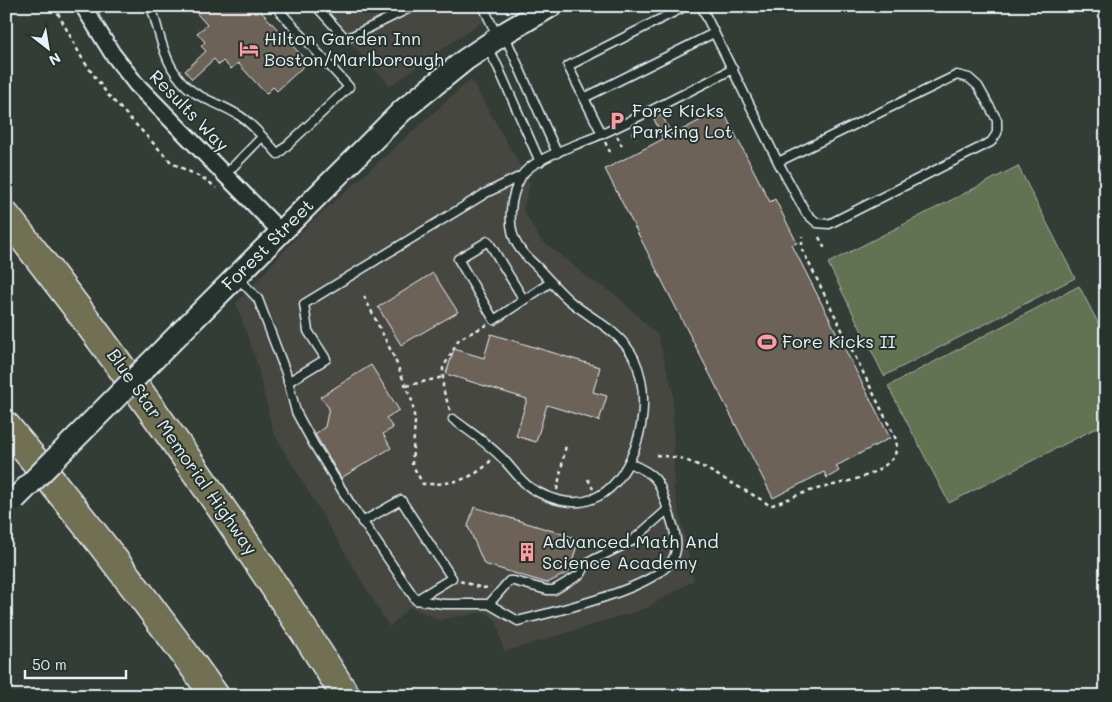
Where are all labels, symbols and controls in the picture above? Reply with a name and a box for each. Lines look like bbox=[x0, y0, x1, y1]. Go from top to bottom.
north arrow bbox=[22, 22, 72, 72]
place label: Hilton Garden Inn Boston/Marlborough bbox=[264, 26, 444, 71]
hotel icon: Hilton Garden Inn Boston/Marlborough bbox=[238, 38, 260, 60]
text: N bbox=[45, 49, 64, 70]
street label: Results Way bbox=[145, 64, 235, 156]
place label: Fore Kicks Parking Lot bbox=[632, 98, 733, 143]
parking icon: Fore Kicks Parking Lot bbox=[606, 110, 628, 132]
street label: Forest Street bbox=[216, 193, 318, 295]
place label: Fore Kicks II bbox=[782, 329, 896, 353]
sports icon: Fore Kicks II bbox=[756, 331, 778, 353]
street label: Blue Star Memorial Highway bbox=[102, 344, 263, 559]
place label: Advanced Math And Science Academy bbox=[542, 529, 719, 574]
building icon: Advanced Math And Science Academy bbox=[516, 541, 538, 563]
scale bar bbox=[25, 647, 126, 679]
text: 50 m bbox=[32, 654, 67, 674]

